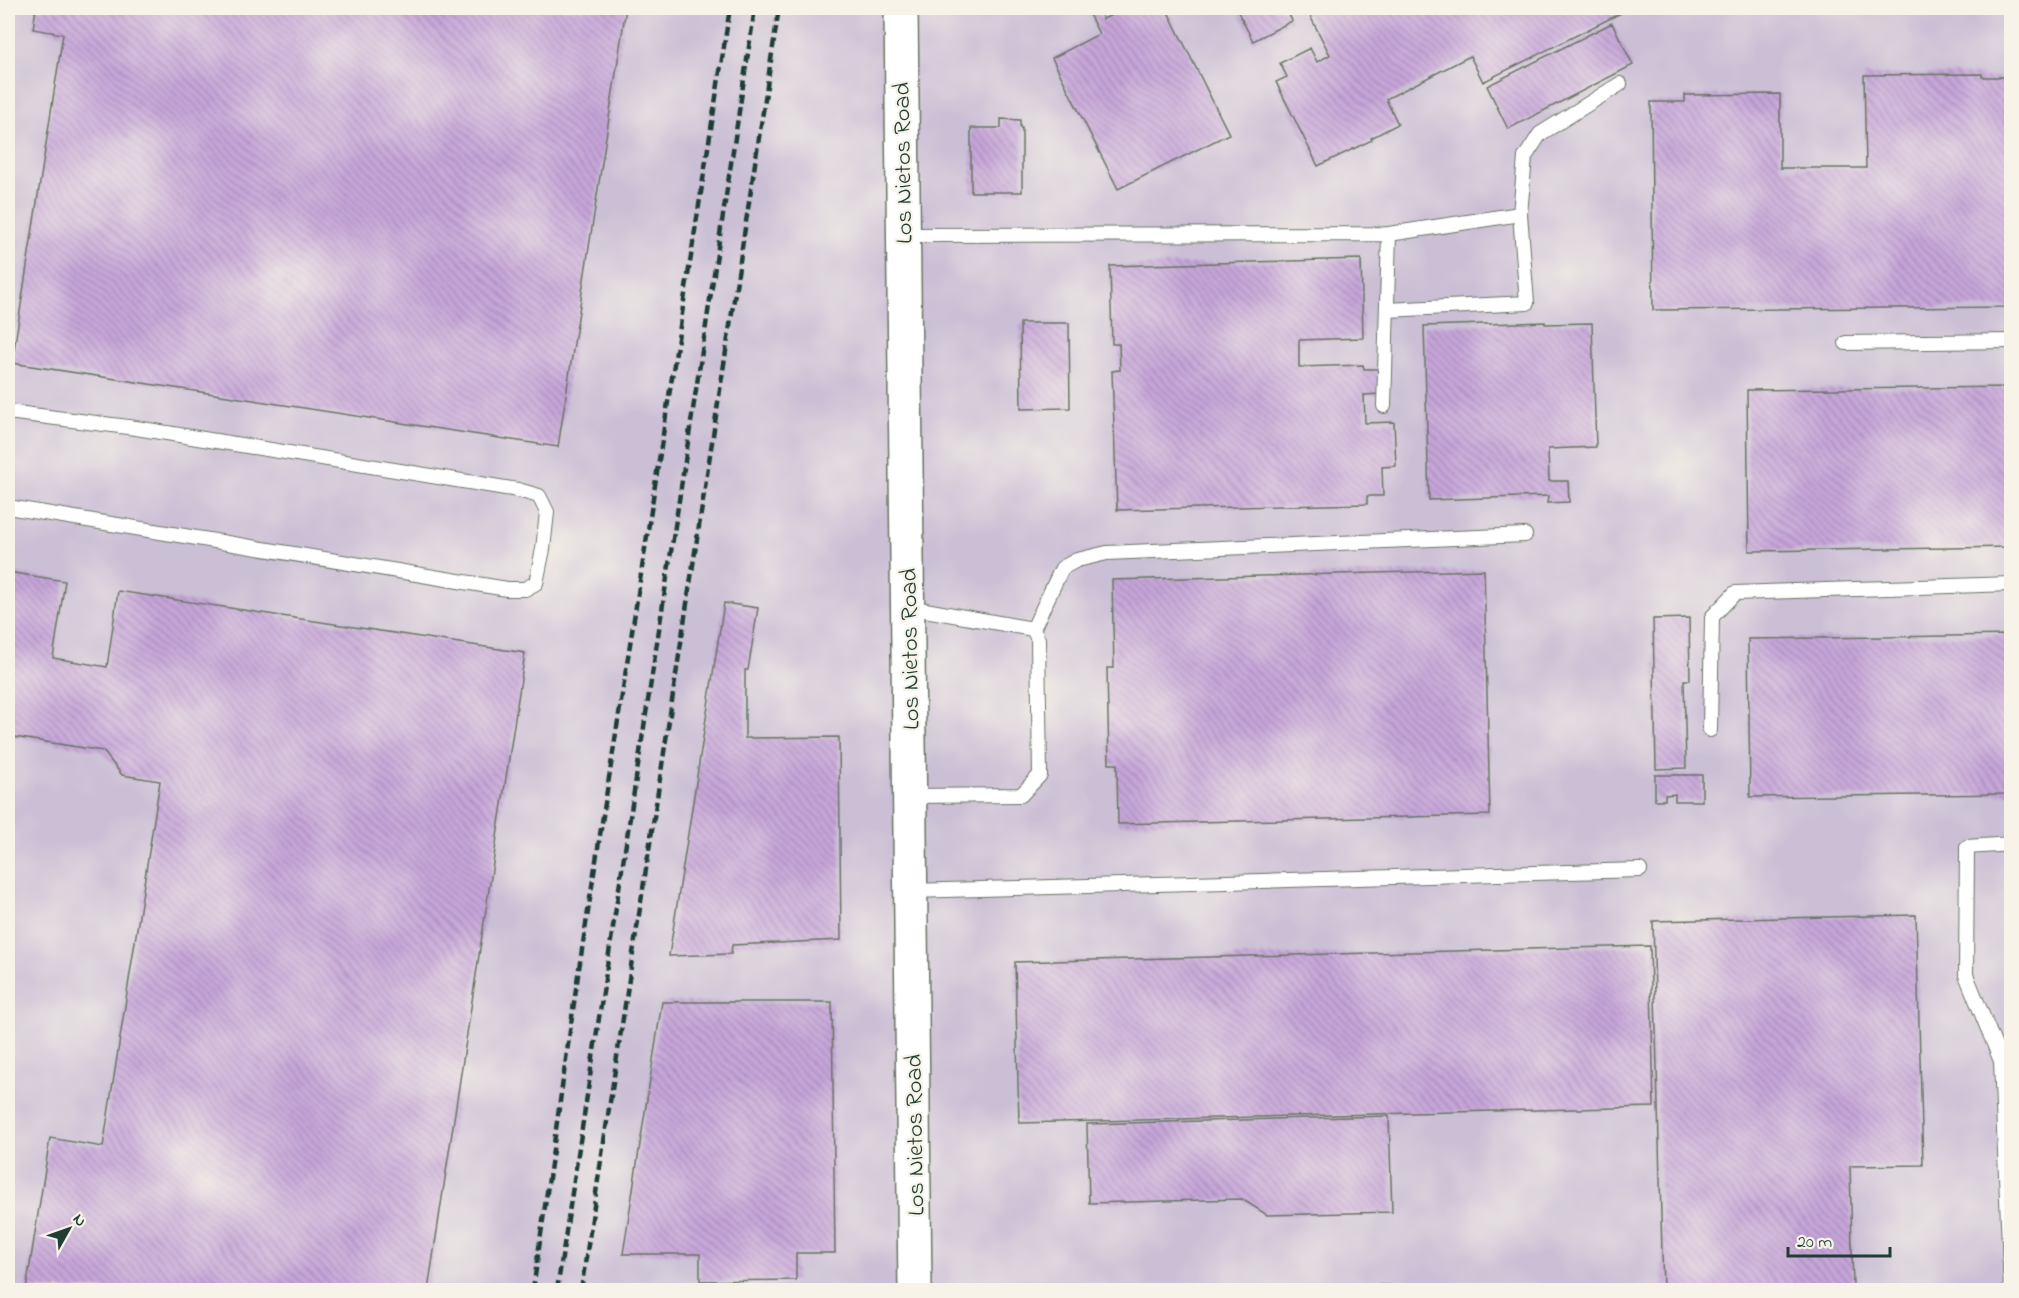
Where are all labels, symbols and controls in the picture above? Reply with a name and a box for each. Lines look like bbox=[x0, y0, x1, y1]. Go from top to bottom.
street label: Los Nietos Road bbox=[886, 81, 923, 244]
street label: Los Nietos Road bbox=[893, 567, 930, 730]
street label: Los Nietos Road bbox=[898, 1053, 935, 1216]
north arrow bbox=[39, 1199, 99, 1259]
text: N bbox=[66, 1209, 92, 1233]
scale bar bbox=[1788, 1220, 1890, 1258]
text: 20 m bbox=[1797, 1230, 1832, 1256]

